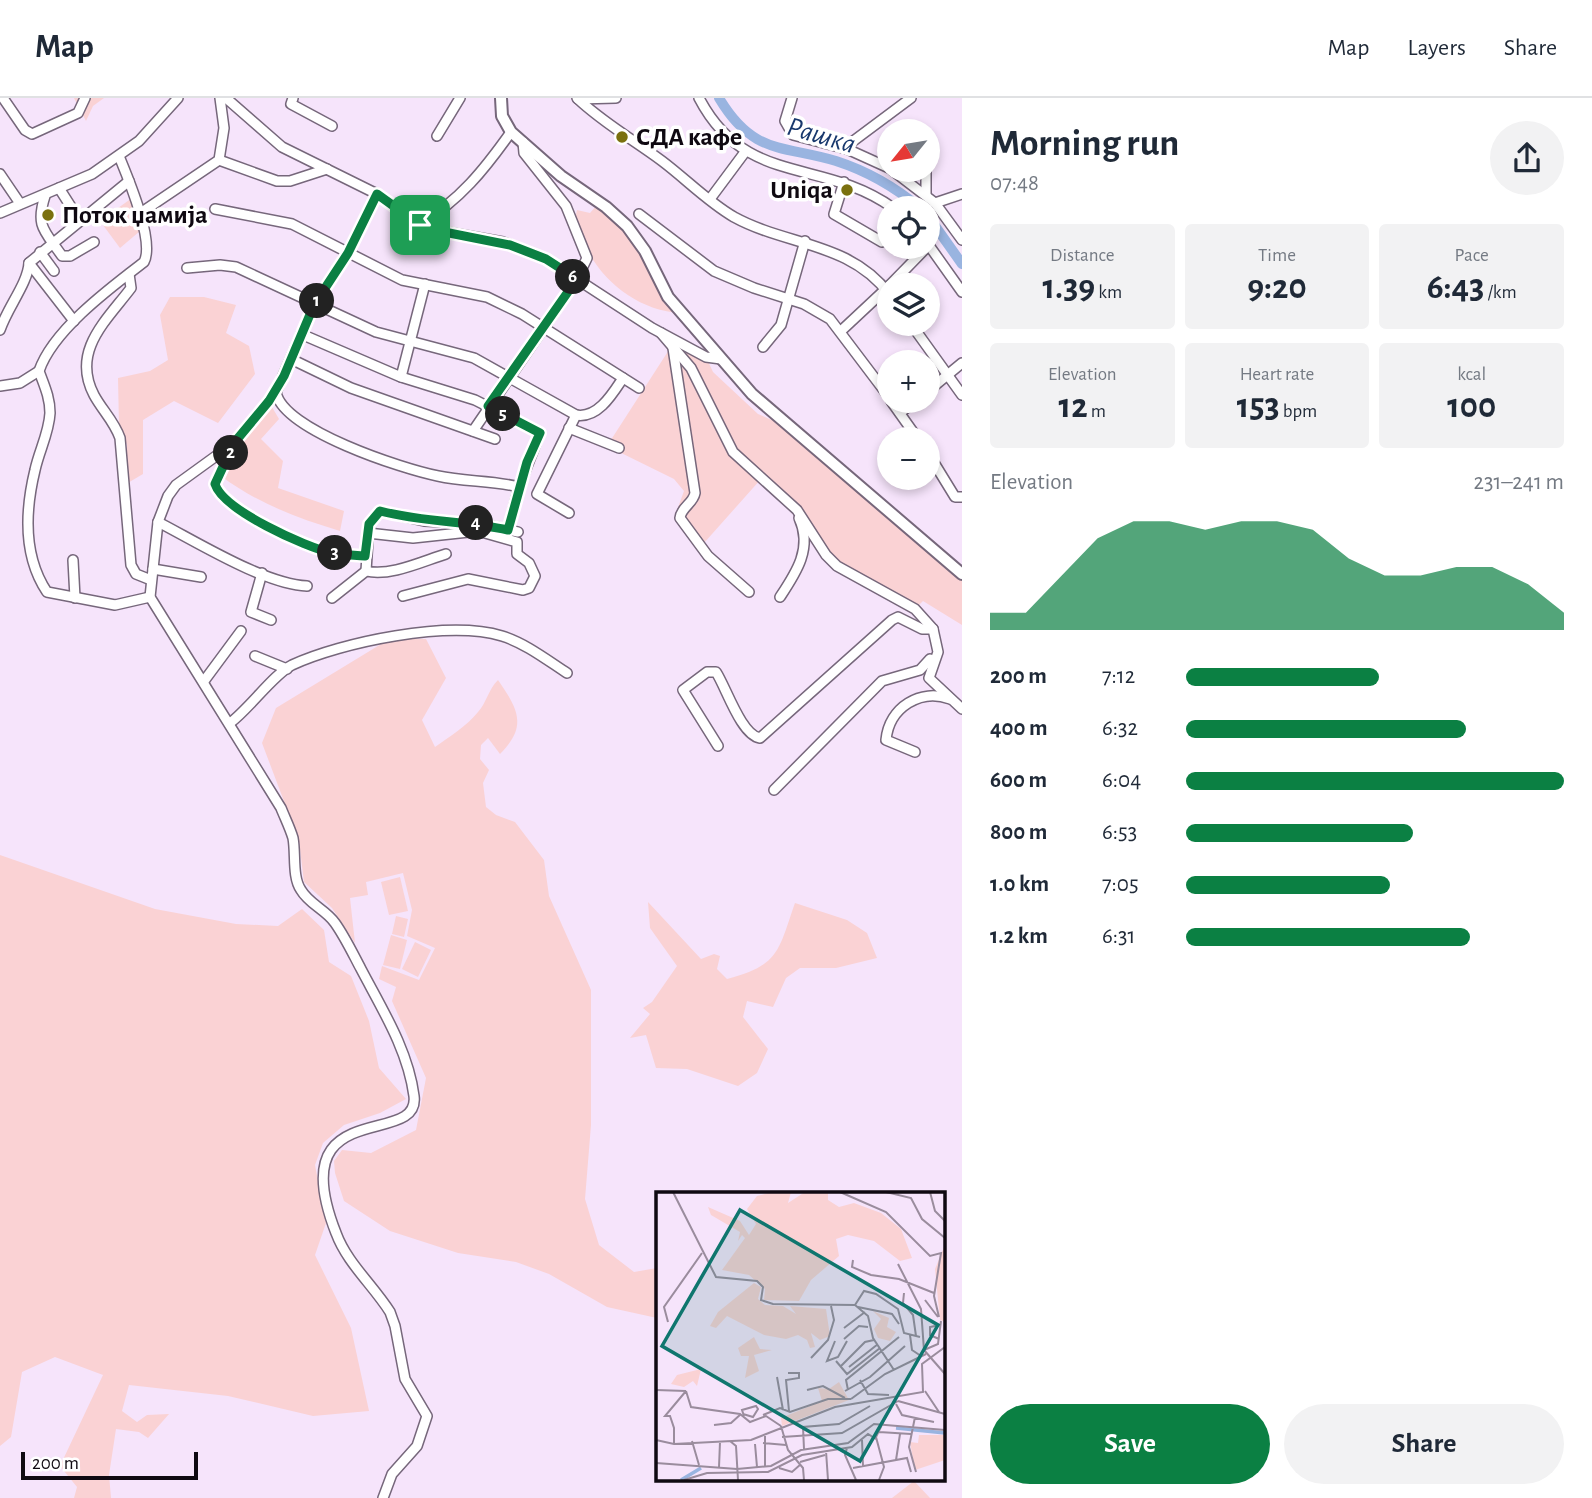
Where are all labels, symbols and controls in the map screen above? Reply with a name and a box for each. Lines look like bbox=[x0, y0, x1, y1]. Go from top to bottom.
text: Map bbox=[35, 31, 94, 64]
text: Map bbox=[1327, 36, 1369, 60]
text: Layers bbox=[1407, 36, 1466, 60]
text: Share bbox=[1504, 36, 1557, 60]
water label: Рашка bbox=[784, 113, 858, 159]
north arrow bbox=[877, 119, 940, 182]
map controls bbox=[877, 119, 940, 490]
button: share bbox=[1490, 121, 1564, 195]
place label: СДА кафе bbox=[636, 124, 742, 150]
text: Morning run bbox=[990, 125, 1179, 163]
marker: СДА кафе bbox=[614, 129, 630, 145]
text: 07:48 bbox=[990, 172, 1039, 195]
place label: Uniqa bbox=[770, 177, 833, 203]
marker: Uniqa bbox=[839, 182, 855, 198]
pin bbox=[390, 195, 450, 255]
button: locate bbox=[877, 196, 940, 259]
place label: Поток џамија bbox=[62, 202, 208, 228]
icon: arrive bbox=[401, 206, 439, 244]
marker: Поток џамија bbox=[40, 207, 56, 223]
text: Distance bbox=[1050, 246, 1115, 265]
text: Time bbox=[1258, 246, 1296, 265]
text: Pace bbox=[1455, 246, 1489, 265]
pin: 6 bbox=[556, 260, 590, 294]
text: 6 bbox=[568, 267, 577, 286]
text: 1.39 bbox=[1043, 270, 1095, 305]
text: 9:20 bbox=[1247, 270, 1307, 305]
text: 6:43 bbox=[1427, 270, 1484, 305]
button: layers bbox=[877, 273, 940, 336]
text: km bbox=[1095, 283, 1122, 302]
text: /km bbox=[1484, 283, 1517, 302]
pin: 1 bbox=[300, 284, 334, 318]
text: 1 bbox=[313, 291, 320, 310]
button: + bbox=[877, 350, 940, 413]
text: Elevation bbox=[1048, 365, 1117, 384]
text: Heart rate bbox=[1240, 365, 1314, 384]
text: kcal bbox=[1457, 365, 1486, 384]
text: 12 bbox=[1059, 389, 1088, 424]
text: 153 bbox=[1237, 389, 1280, 424]
text: 100 bbox=[1447, 389, 1496, 424]
pin: 5 bbox=[486, 396, 520, 432]
text: m bbox=[1088, 402, 1106, 421]
text: bpm bbox=[1280, 402, 1317, 421]
text: 5 bbox=[498, 404, 507, 423]
button: − bbox=[877, 427, 940, 490]
pin: 2 bbox=[214, 436, 248, 470]
text: 2 bbox=[226, 443, 235, 462]
text: Elevation bbox=[990, 471, 1073, 494]
text: 231–241 m bbox=[1474, 471, 1564, 494]
pin: 4 bbox=[458, 506, 494, 540]
text: 4 bbox=[471, 513, 480, 532]
pin: 3 bbox=[318, 536, 352, 570]
text: 3 bbox=[330, 543, 339, 562]
text: 200 m bbox=[990, 665, 1047, 688]
text: 7:12 bbox=[1102, 665, 1135, 688]
text: 400 m bbox=[990, 717, 1048, 740]
text: 6:32 bbox=[1102, 717, 1138, 740]
text: 600 m bbox=[990, 769, 1047, 792]
text: 6:04 bbox=[1102, 769, 1141, 792]
text: 800 m bbox=[990, 821, 1047, 844]
text: 6:53 bbox=[1102, 821, 1137, 844]
text: 1.0 km bbox=[990, 873, 1049, 896]
text: 7:05 bbox=[1102, 873, 1139, 896]
text: 1.2 km bbox=[990, 925, 1048, 948]
text: 6:31 bbox=[1102, 925, 1135, 948]
inset map bbox=[656, 1192, 944, 1480]
button: Save bbox=[990, 1404, 1270, 1484]
button: Share bbox=[1284, 1404, 1564, 1484]
scale bar bbox=[21, 1449, 198, 1481]
text: 200 m bbox=[32, 1454, 79, 1473]

